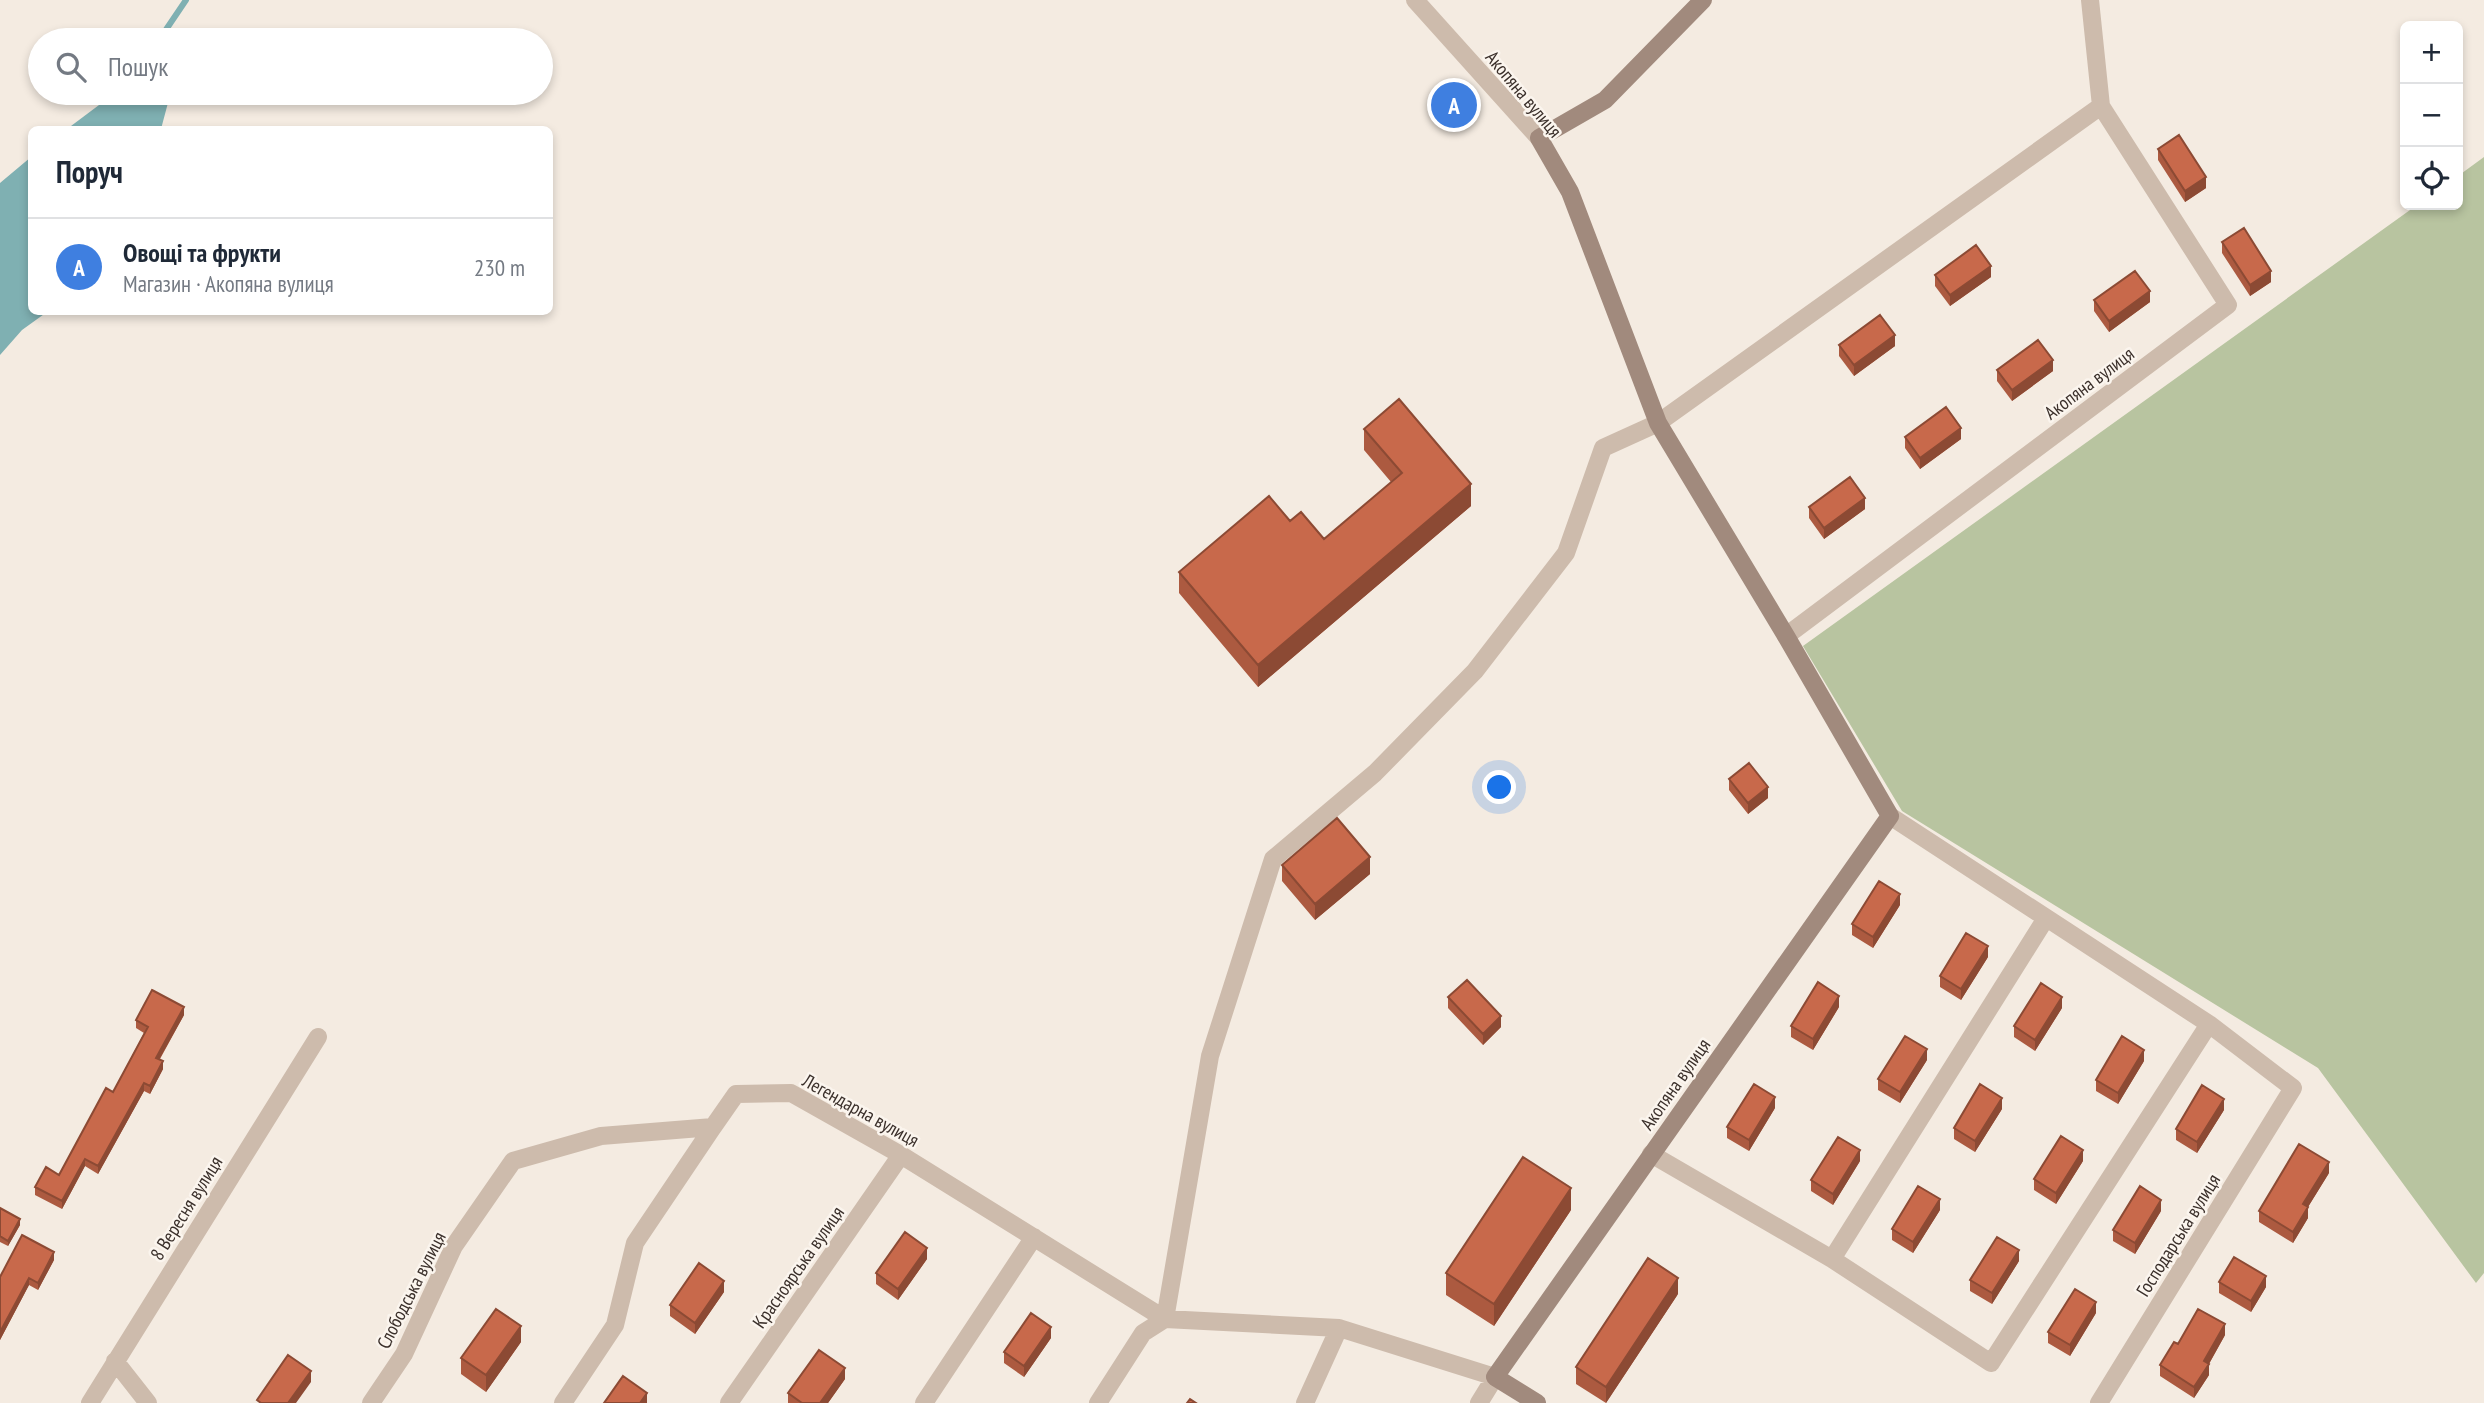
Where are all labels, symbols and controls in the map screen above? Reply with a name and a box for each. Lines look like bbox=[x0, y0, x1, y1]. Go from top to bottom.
map controls bbox=[2400, 21, 2463, 210]
button: + bbox=[2400, 21, 2463, 84]
search box bbox=[28, 28, 553, 105]
street label: Акопяна вулиця bbox=[1481, 46, 1567, 142]
icon: search bbox=[52, 48, 90, 86]
text: Пошук bbox=[108, 50, 168, 83]
pin: A bbox=[1431, 79, 1477, 131]
button: − bbox=[2400, 84, 2463, 147]
button: locate bbox=[2400, 147, 2463, 210]
text: Поруч bbox=[56, 152, 123, 191]
text: Овощі та фрукти bbox=[123, 236, 281, 269]
text: A bbox=[73, 253, 85, 282]
text: 230 m bbox=[474, 253, 525, 282]
text: Магазин · Акопяна вулиця bbox=[123, 269, 334, 298]
street label: Акопяна вулиця bbox=[2039, 341, 2139, 425]
your location bbox=[1482, 770, 1516, 804]
street label: Акопяна вулиця bbox=[1635, 1034, 1715, 1134]
street label: Легендарна вулиця bbox=[798, 1068, 923, 1152]
street label: 8 Вересня вулиця bbox=[145, 1152, 227, 1264]
street label: Господарська вулиця bbox=[2131, 1169, 2225, 1301]
street label: Красноярська вулиця bbox=[747, 1201, 849, 1333]
street label: Слободська вулиця bbox=[371, 1228, 451, 1352]

